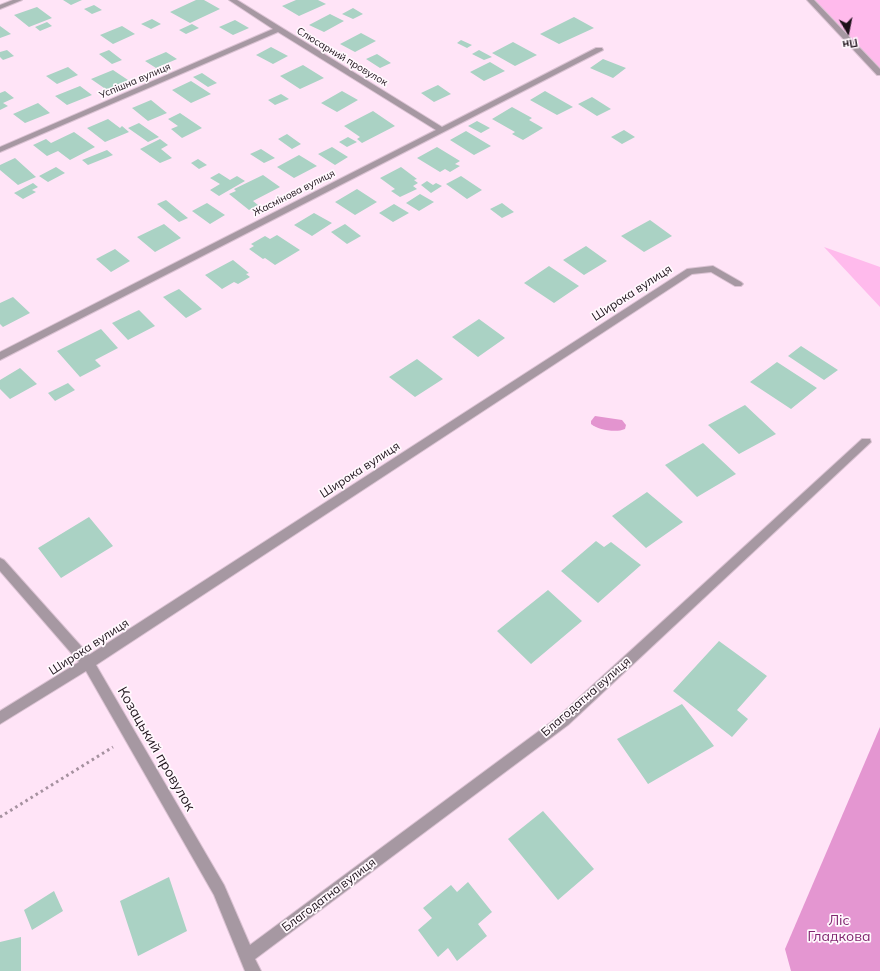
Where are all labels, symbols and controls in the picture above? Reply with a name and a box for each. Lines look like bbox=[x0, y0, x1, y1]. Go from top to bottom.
north arrow bbox=[828, 12, 868, 52]
street label: Слюсарний провулок bbox=[294, 25, 390, 89]
text: Пн bbox=[841, 36, 859, 52]
street label: Успішна вулиця bbox=[97, 61, 173, 101]
street label: Жасмінова вулиця bbox=[251, 167, 337, 219]
street label: Широка вулиця bbox=[589, 262, 675, 324]
street label: Широка вулиця bbox=[317, 439, 403, 501]
street label: Широка вулиця bbox=[46, 616, 132, 678]
street label: Благодатна вулиця bbox=[538, 654, 634, 740]
street label: Козацький провулок bbox=[114, 684, 198, 814]
street label: Благодатна вулиця bbox=[279, 855, 379, 935]
park label: Ліс Гладкова bbox=[807, 913, 871, 946]

